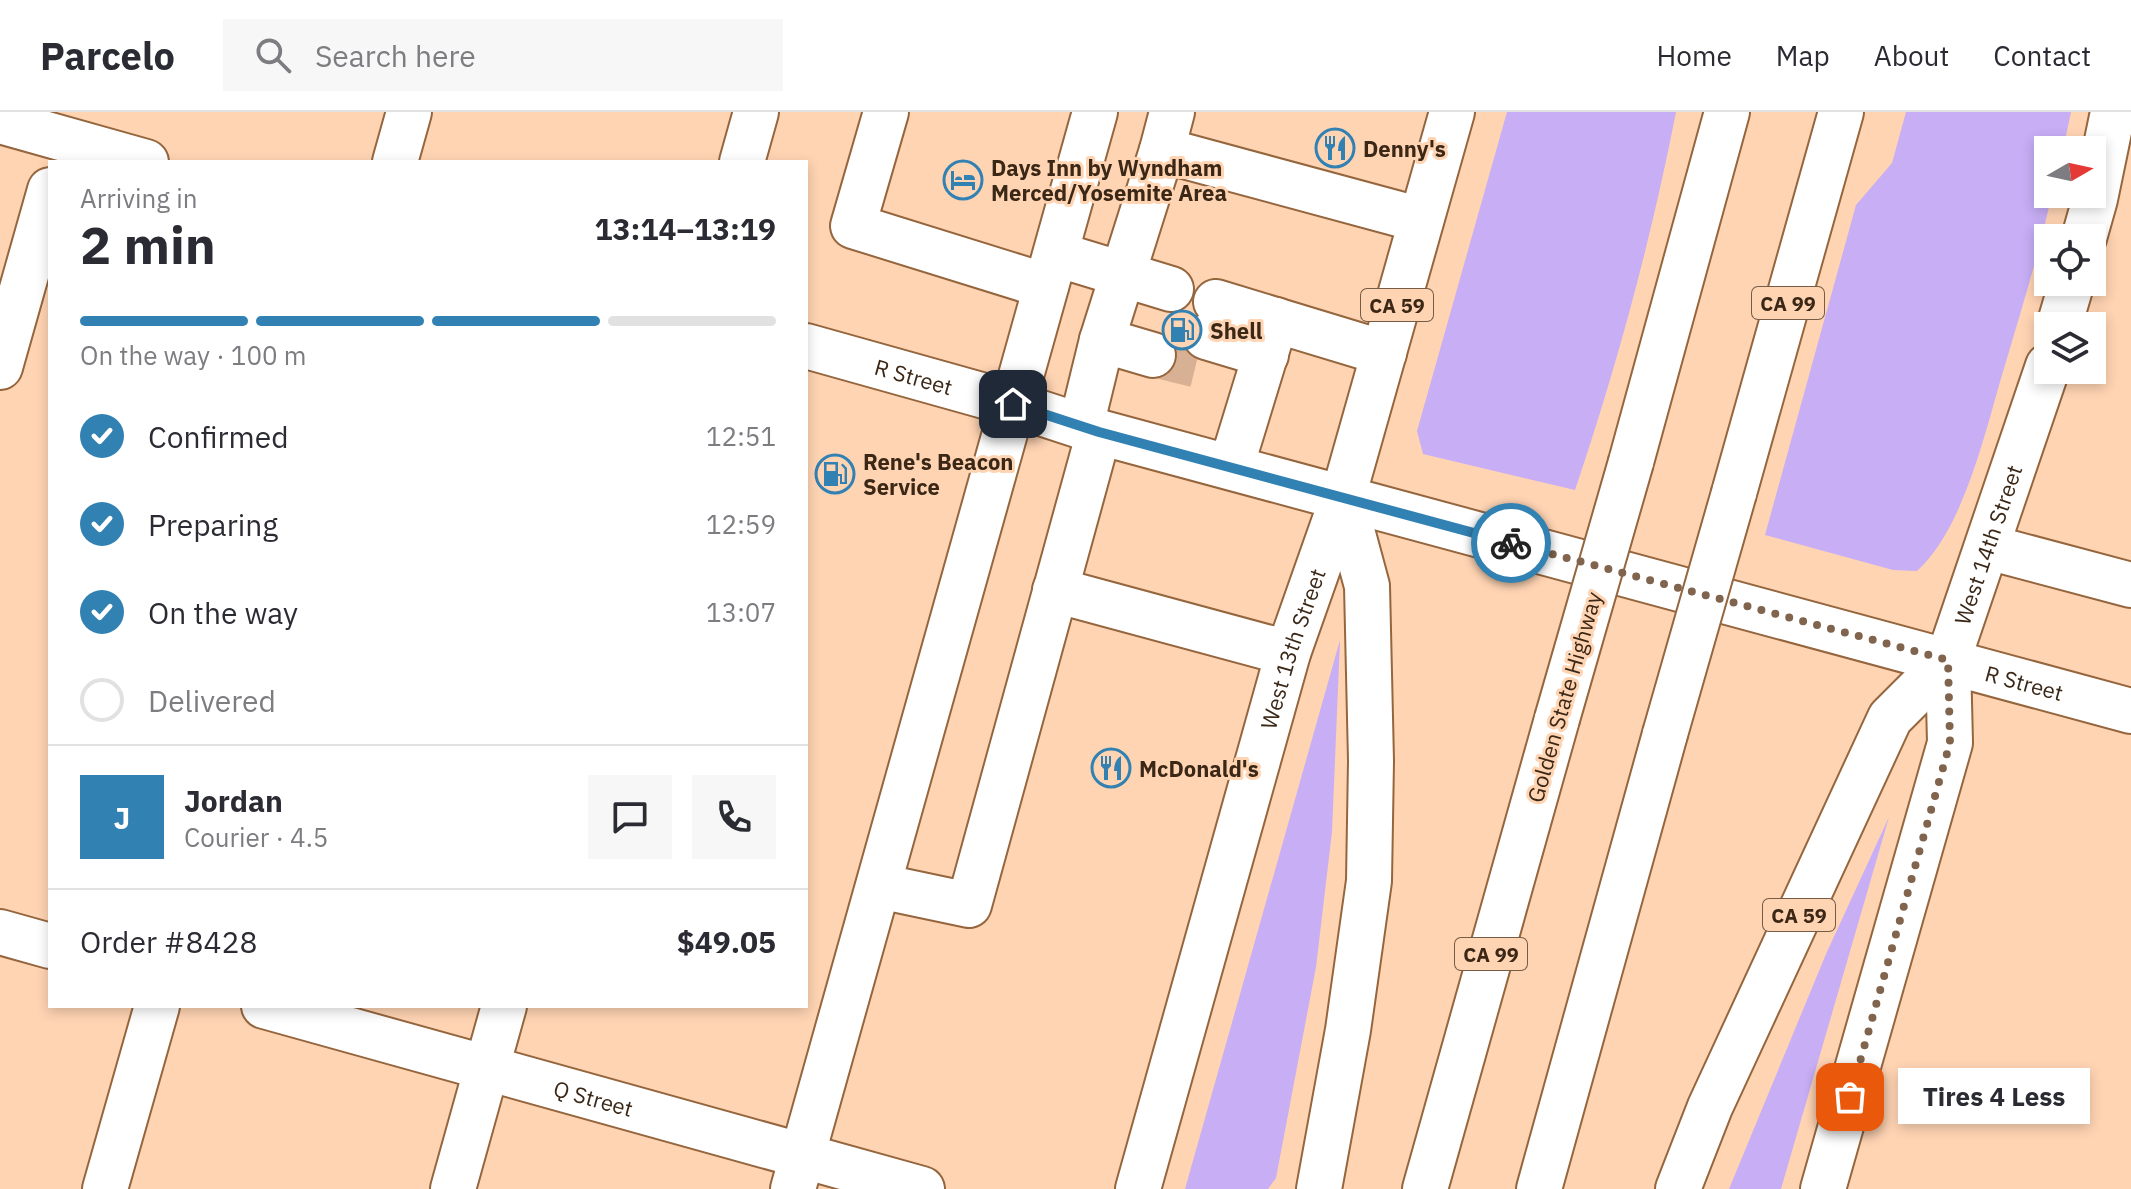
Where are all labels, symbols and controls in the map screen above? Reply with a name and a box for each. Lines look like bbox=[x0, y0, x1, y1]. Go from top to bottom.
search box bbox=[223, 19, 783, 91]
text: Parcelo bbox=[40, 31, 175, 80]
icon: search bbox=[251, 33, 295, 77]
text: Search here bbox=[315, 36, 476, 75]
text: Home bbox=[1656, 37, 1732, 74]
text: Map bbox=[1776, 37, 1830, 74]
text: About bbox=[1874, 37, 1949, 74]
text: Contact bbox=[1993, 37, 2091, 74]
restaurant icon: Denny's bbox=[1314, 127, 1356, 169]
place label: Denny's bbox=[1363, 134, 1446, 163]
north arrow bbox=[2034, 136, 2106, 208]
map controls bbox=[2034, 136, 2106, 384]
place label: Days Inn by Wyndham Merced/Yosemite Area bbox=[991, 153, 1227, 207]
hotel icon: Days Inn by Wyndham Merced/Yosemite Area bbox=[942, 159, 984, 201]
text: Arriving in bbox=[80, 181, 197, 215]
text: 13:14–13:19 bbox=[595, 209, 776, 248]
text: 2 min bbox=[80, 211, 216, 278]
button: locate bbox=[2034, 224, 2106, 296]
road number: CA 99 bbox=[1752, 287, 1824, 319]
road number: CA 59 bbox=[1361, 289, 1433, 321]
fuel station icon: Shell bbox=[1161, 309, 1203, 351]
button: layers bbox=[2034, 312, 2106, 384]
place label: Shell bbox=[1210, 316, 1263, 345]
text: On the way · 100 m bbox=[80, 338, 306, 372]
street label: R Street bbox=[872, 352, 956, 401]
pin bbox=[979, 370, 1047, 438]
icon: home bbox=[991, 382, 1035, 426]
icon: check bbox=[80, 414, 124, 458]
text: Confirmed bbox=[148, 417, 289, 456]
text: 12:51 bbox=[706, 419, 776, 453]
place label: Rene's Beacon Service bbox=[863, 447, 1013, 501]
fuel station icon: Rene's Beacon Service bbox=[814, 453, 856, 495]
street label: West 14th Street bbox=[1947, 461, 2028, 628]
icon: check bbox=[80, 502, 124, 546]
courier bbox=[1471, 503, 1551, 583]
text: Preparing bbox=[148, 505, 278, 544]
text: 12:59 bbox=[706, 507, 776, 541]
icon: bike bbox=[1489, 521, 1533, 565]
street label: West 13th Street bbox=[1253, 564, 1331, 732]
street label: Golden State Highway bbox=[1520, 588, 1608, 806]
icon: check bbox=[80, 590, 124, 634]
text: On the way bbox=[148, 593, 298, 632]
text: 13:07 bbox=[706, 595, 776, 629]
street label: R Street bbox=[1982, 658, 2067, 707]
text: Delivered bbox=[148, 681, 276, 720]
restaurant icon: McDonald's bbox=[1090, 747, 1132, 789]
place label: McDonald's bbox=[1139, 754, 1259, 783]
button: chat bbox=[588, 775, 672, 859]
button: phone bbox=[692, 775, 776, 859]
text: Jordan bbox=[184, 781, 283, 820]
text: J bbox=[114, 798, 130, 837]
text: Courier · 4.5 bbox=[184, 820, 328, 854]
road number: CA 59 bbox=[1763, 899, 1835, 931]
text: Order #8428 bbox=[80, 922, 257, 961]
text: $49.05 bbox=[677, 922, 776, 961]
road number: CA 99 bbox=[1455, 938, 1527, 970]
pin bbox=[1816, 1063, 1884, 1131]
callout: Tires 4 Less bbox=[1898, 1069, 2090, 1125]
street label: Q Street bbox=[551, 1073, 636, 1122]
icon: bag bbox=[1828, 1075, 1872, 1119]
text: Tires 4 Less bbox=[1923, 1079, 2065, 1113]

